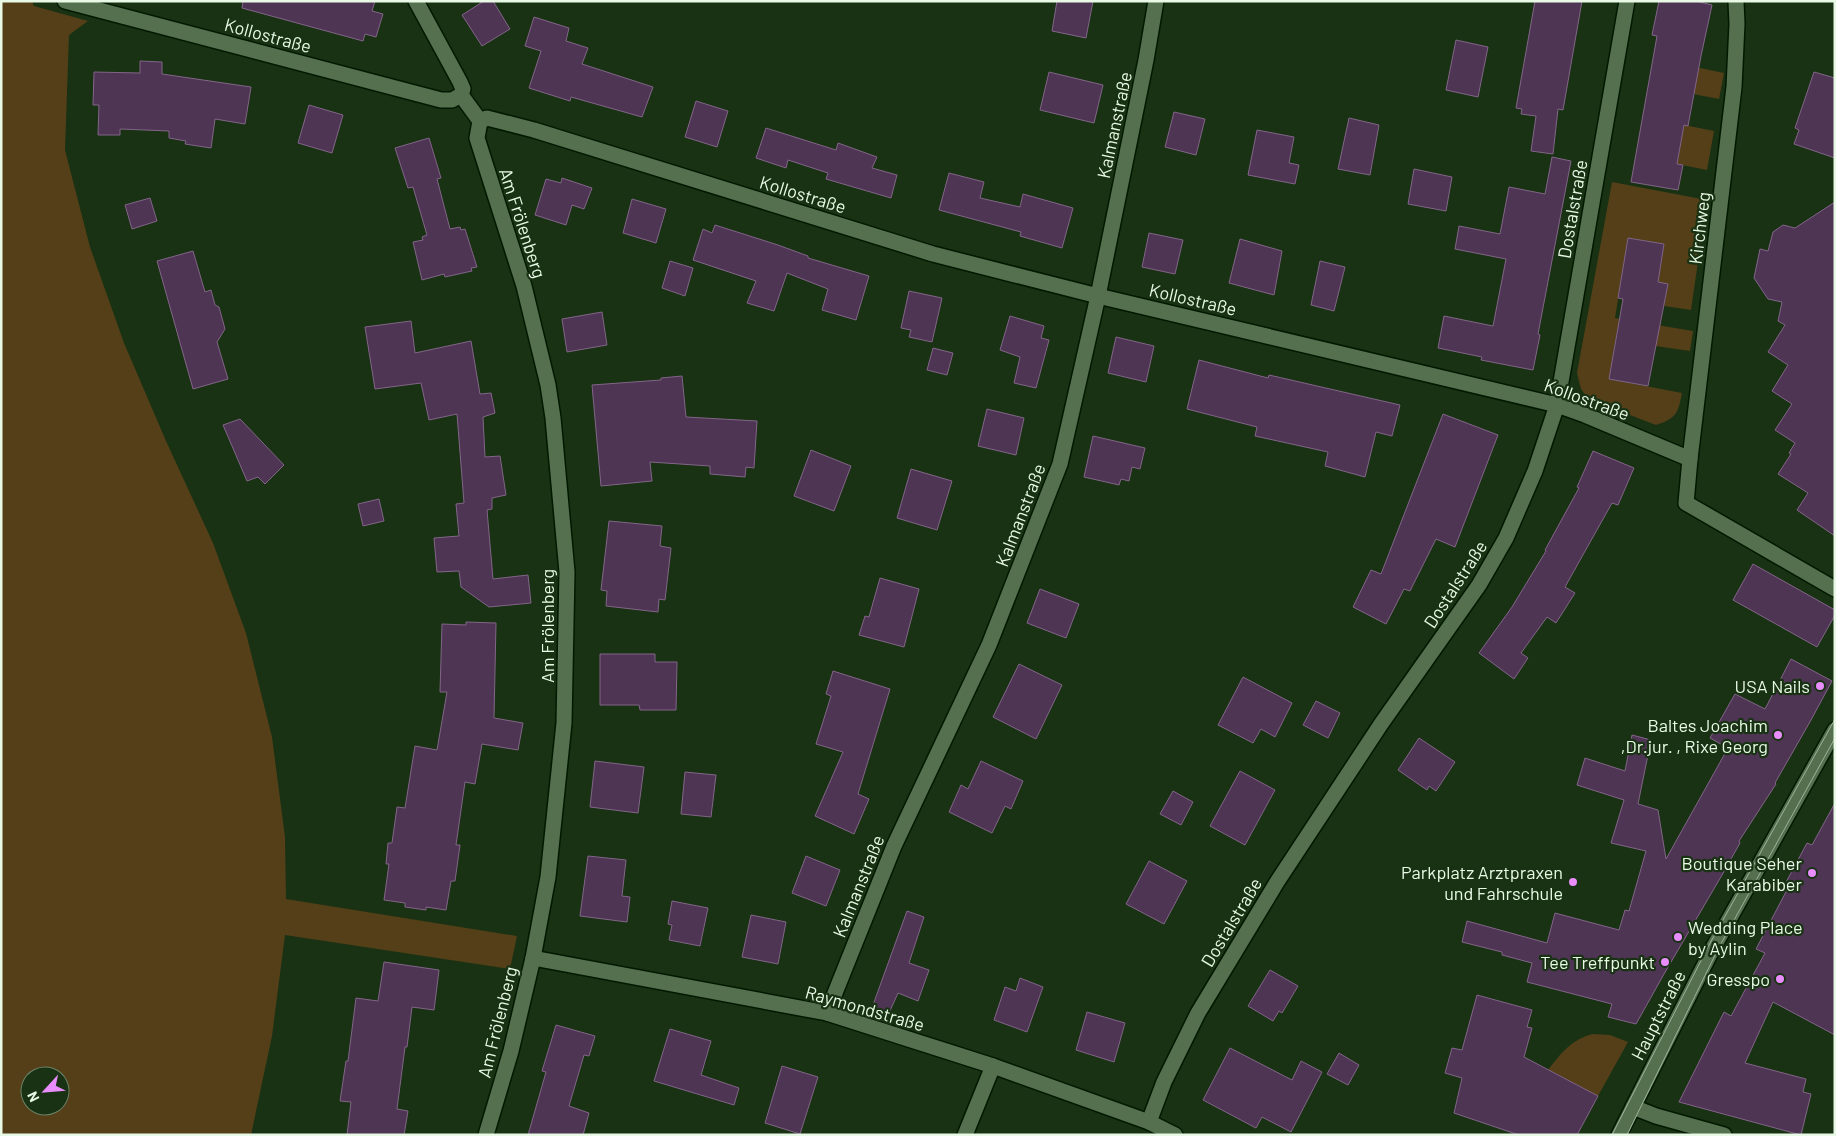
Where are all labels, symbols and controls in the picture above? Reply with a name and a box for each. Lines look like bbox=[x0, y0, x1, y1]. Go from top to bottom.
street label: Kollostraße bbox=[222, 13, 314, 57]
street label: Kalmanstraße bbox=[1092, 70, 1136, 180]
street label: Dostalstraße bbox=[1552, 158, 1592, 260]
street label: Am Frölenberg bbox=[495, 165, 551, 281]
street label: Kollostraße bbox=[757, 170, 849, 218]
street label: Kirchweg bbox=[1684, 191, 1714, 265]
street label: Kollostraße bbox=[1147, 278, 1239, 320]
street label: Kollostraße bbox=[1541, 373, 1633, 425]
street label: Kalmanstraße bbox=[990, 460, 1050, 570]
street label: Dostalstraße bbox=[1419, 536, 1491, 632]
street label: Am Frölenberg bbox=[536, 569, 558, 683]
place label: USA Nails bbox=[1735, 675, 1810, 697]
marker: USA Nails bbox=[1814, 680, 1826, 692]
place label: Baltes Joachim ,Dr.jur. , Rixe Georg bbox=[1621, 714, 1768, 757]
marker: Baltes Joachim ,Dr.jur. , Rixe Georg bbox=[1772, 729, 1784, 741]
street label: Kalmanstraße bbox=[827, 832, 889, 940]
place label: Boutique Seher Karabiber bbox=[1682, 852, 1802, 895]
place label: Parkplatz Arztpraxen und Fahrschule bbox=[1401, 861, 1563, 904]
marker: Boutique Seher Karabiber bbox=[1806, 867, 1818, 879]
street label: Dostalstraße bbox=[1196, 873, 1266, 971]
marker: Parkplatz Arztpraxen und Fahrschule bbox=[1567, 876, 1579, 888]
place label: Wedding Place by Aylin bbox=[1688, 916, 1803, 959]
marker: Wedding Place by Aylin bbox=[1672, 931, 1684, 943]
place label: Tee Treffpunkt bbox=[1540, 951, 1655, 973]
marker: Tee Treffpunkt bbox=[1659, 956, 1671, 968]
street label: Am Frölenberg bbox=[473, 964, 521, 1080]
street label: Hauptstraße bbox=[1626, 967, 1690, 1063]
place label: Gresspo bbox=[1706, 968, 1770, 990]
marker: Gresspo bbox=[1774, 973, 1786, 985]
street label: Raymondstraße bbox=[803, 980, 927, 1036]
north arrow bbox=[20, 1066, 70, 1116]
text: N bbox=[23, 1089, 43, 1105]

